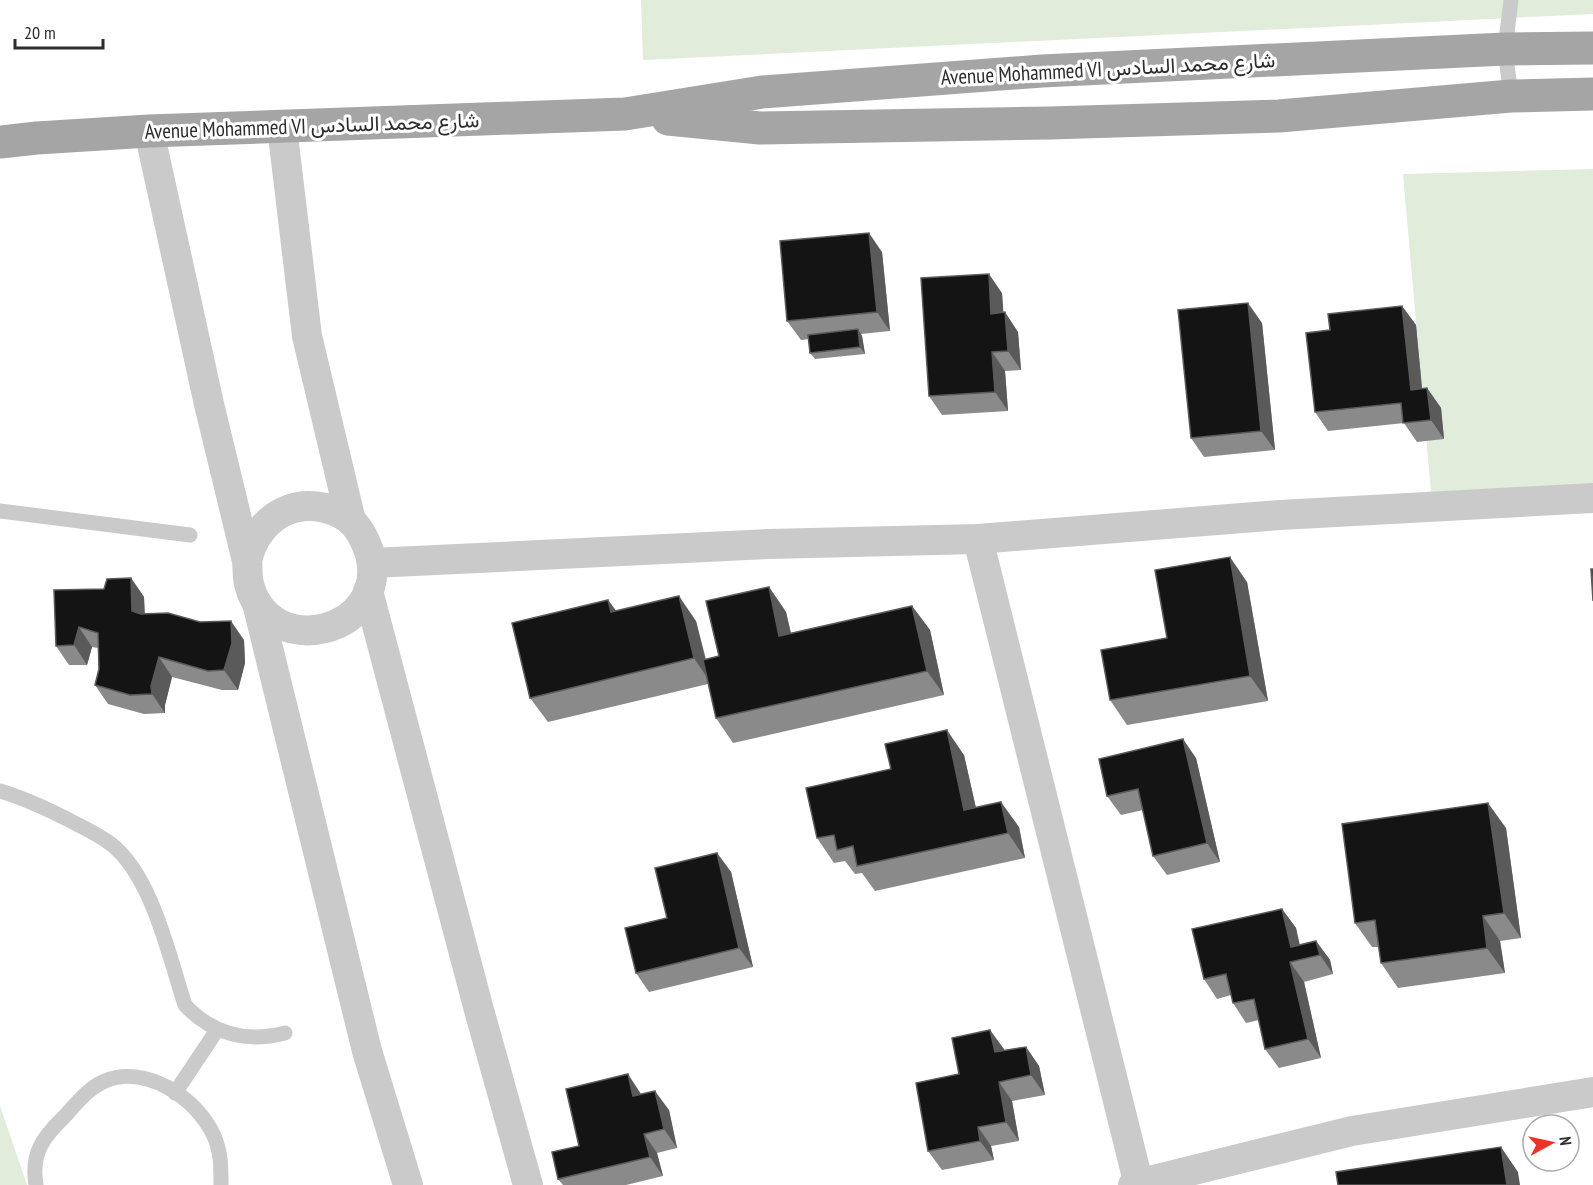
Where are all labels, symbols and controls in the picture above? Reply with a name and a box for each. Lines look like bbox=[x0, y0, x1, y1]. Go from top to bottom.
scale bar bbox=[15, 12, 104, 50]
text: 20 m bbox=[24, 21, 56, 44]
street label: Avenue Mohammed VI شارع محمد السادس bbox=[940, 46, 1276, 92]
street label: Avenue Mohammed VI شارع محمد السادس bbox=[144, 106, 480, 146]
north arrow bbox=[1521, 1113, 1581, 1173]
text: N bbox=[1555, 1135, 1576, 1147]

